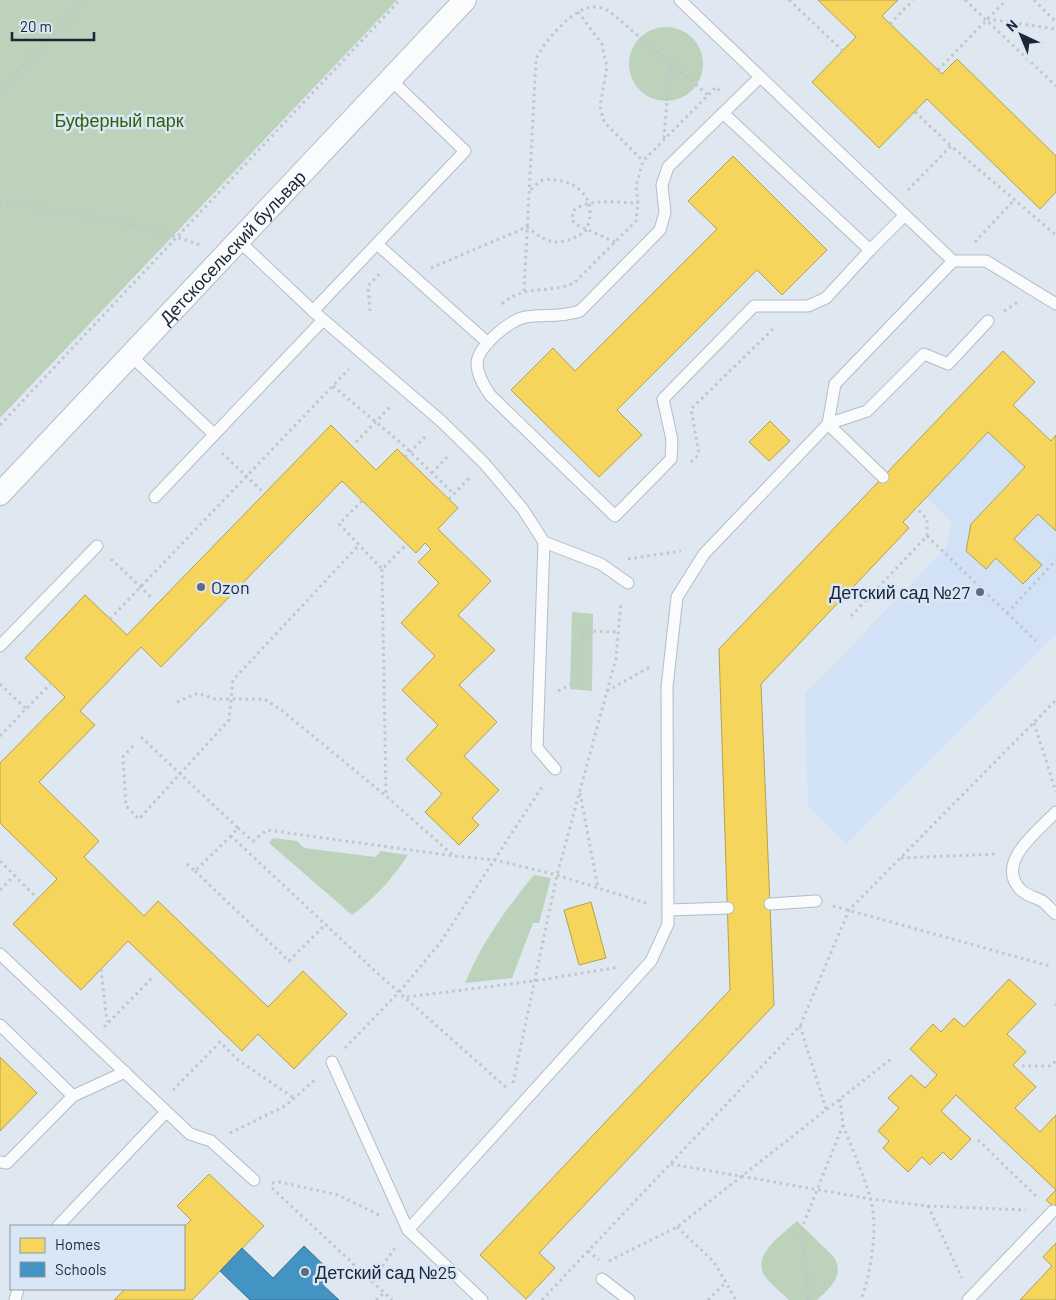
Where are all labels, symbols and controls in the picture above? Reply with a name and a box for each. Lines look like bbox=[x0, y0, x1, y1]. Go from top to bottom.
scale bar bbox=[12, 10, 95, 42]
north arrow bbox=[996, 10, 1046, 60]
text: N bbox=[1002, 16, 1021, 35]
text: 20 m bbox=[20, 17, 52, 35]
park label: Буферный парк bbox=[54, 109, 184, 131]
street label: Детскосельский бульвар bbox=[155, 166, 310, 329]
place label: Ozon bbox=[211, 576, 250, 598]
marker: Ozon bbox=[195, 581, 207, 593]
place label: Детский сад №27 bbox=[829, 581, 970, 603]
marker: Детский сад №27 bbox=[974, 586, 986, 598]
legend bbox=[10, 1225, 185, 1290]
text: Homes bbox=[55, 1235, 100, 1253]
text: Schools bbox=[55, 1260, 107, 1278]
place label: Детский сад №25 bbox=[315, 1261, 457, 1283]
marker: Детский сад №25 bbox=[299, 1266, 311, 1278]

